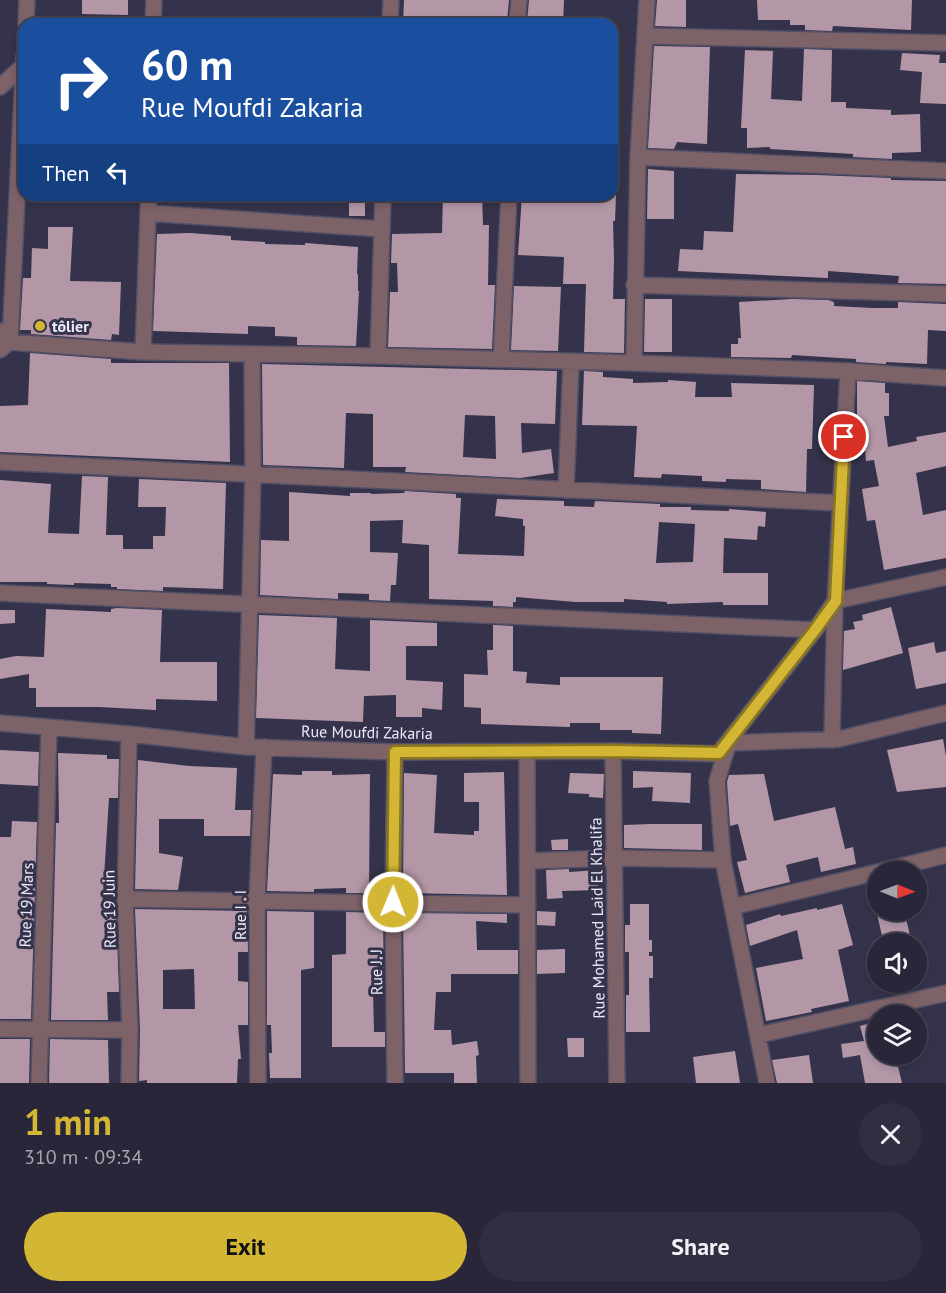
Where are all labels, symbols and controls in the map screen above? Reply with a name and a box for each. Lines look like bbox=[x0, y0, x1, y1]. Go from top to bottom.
text: 60 m bbox=[141, 37, 233, 92]
icon: right bbox=[42, 42, 120, 120]
text: Rue Moufdi Zakaria bbox=[141, 90, 363, 124]
icon: left bbox=[101, 156, 134, 189]
text: Then bbox=[42, 159, 89, 187]
place label: tôlier bbox=[52, 316, 89, 336]
marker: tôlier bbox=[33, 319, 47, 333]
pin bbox=[818, 411, 869, 462]
icon: arrive bbox=[827, 420, 860, 453]
street label: Rue Moufdi Zakaria bbox=[301, 721, 433, 743]
street label: Rue Mohamed Laid El Khalifa bbox=[585, 817, 609, 1019]
north arrow bbox=[867, 861, 927, 921]
map controls bbox=[867, 861, 927, 1065]
street label: Rue 19 Mars bbox=[15, 862, 37, 948]
street label: Rue 19 Juin bbox=[98, 870, 120, 948]
position arrow bbox=[361, 870, 425, 934]
street label: Rue I . I bbox=[230, 890, 250, 940]
button: sound bbox=[867, 933, 927, 993]
street label: Rue J. J bbox=[366, 949, 386, 995]
button: layers bbox=[867, 1005, 927, 1065]
text: 1 min bbox=[24, 1098, 112, 1145]
button: close bbox=[859, 1103, 922, 1166]
text: 310 m · 09:34 bbox=[24, 1144, 142, 1170]
button: Exit bbox=[24, 1212, 467, 1281]
button: Share bbox=[479, 1212, 922, 1281]

